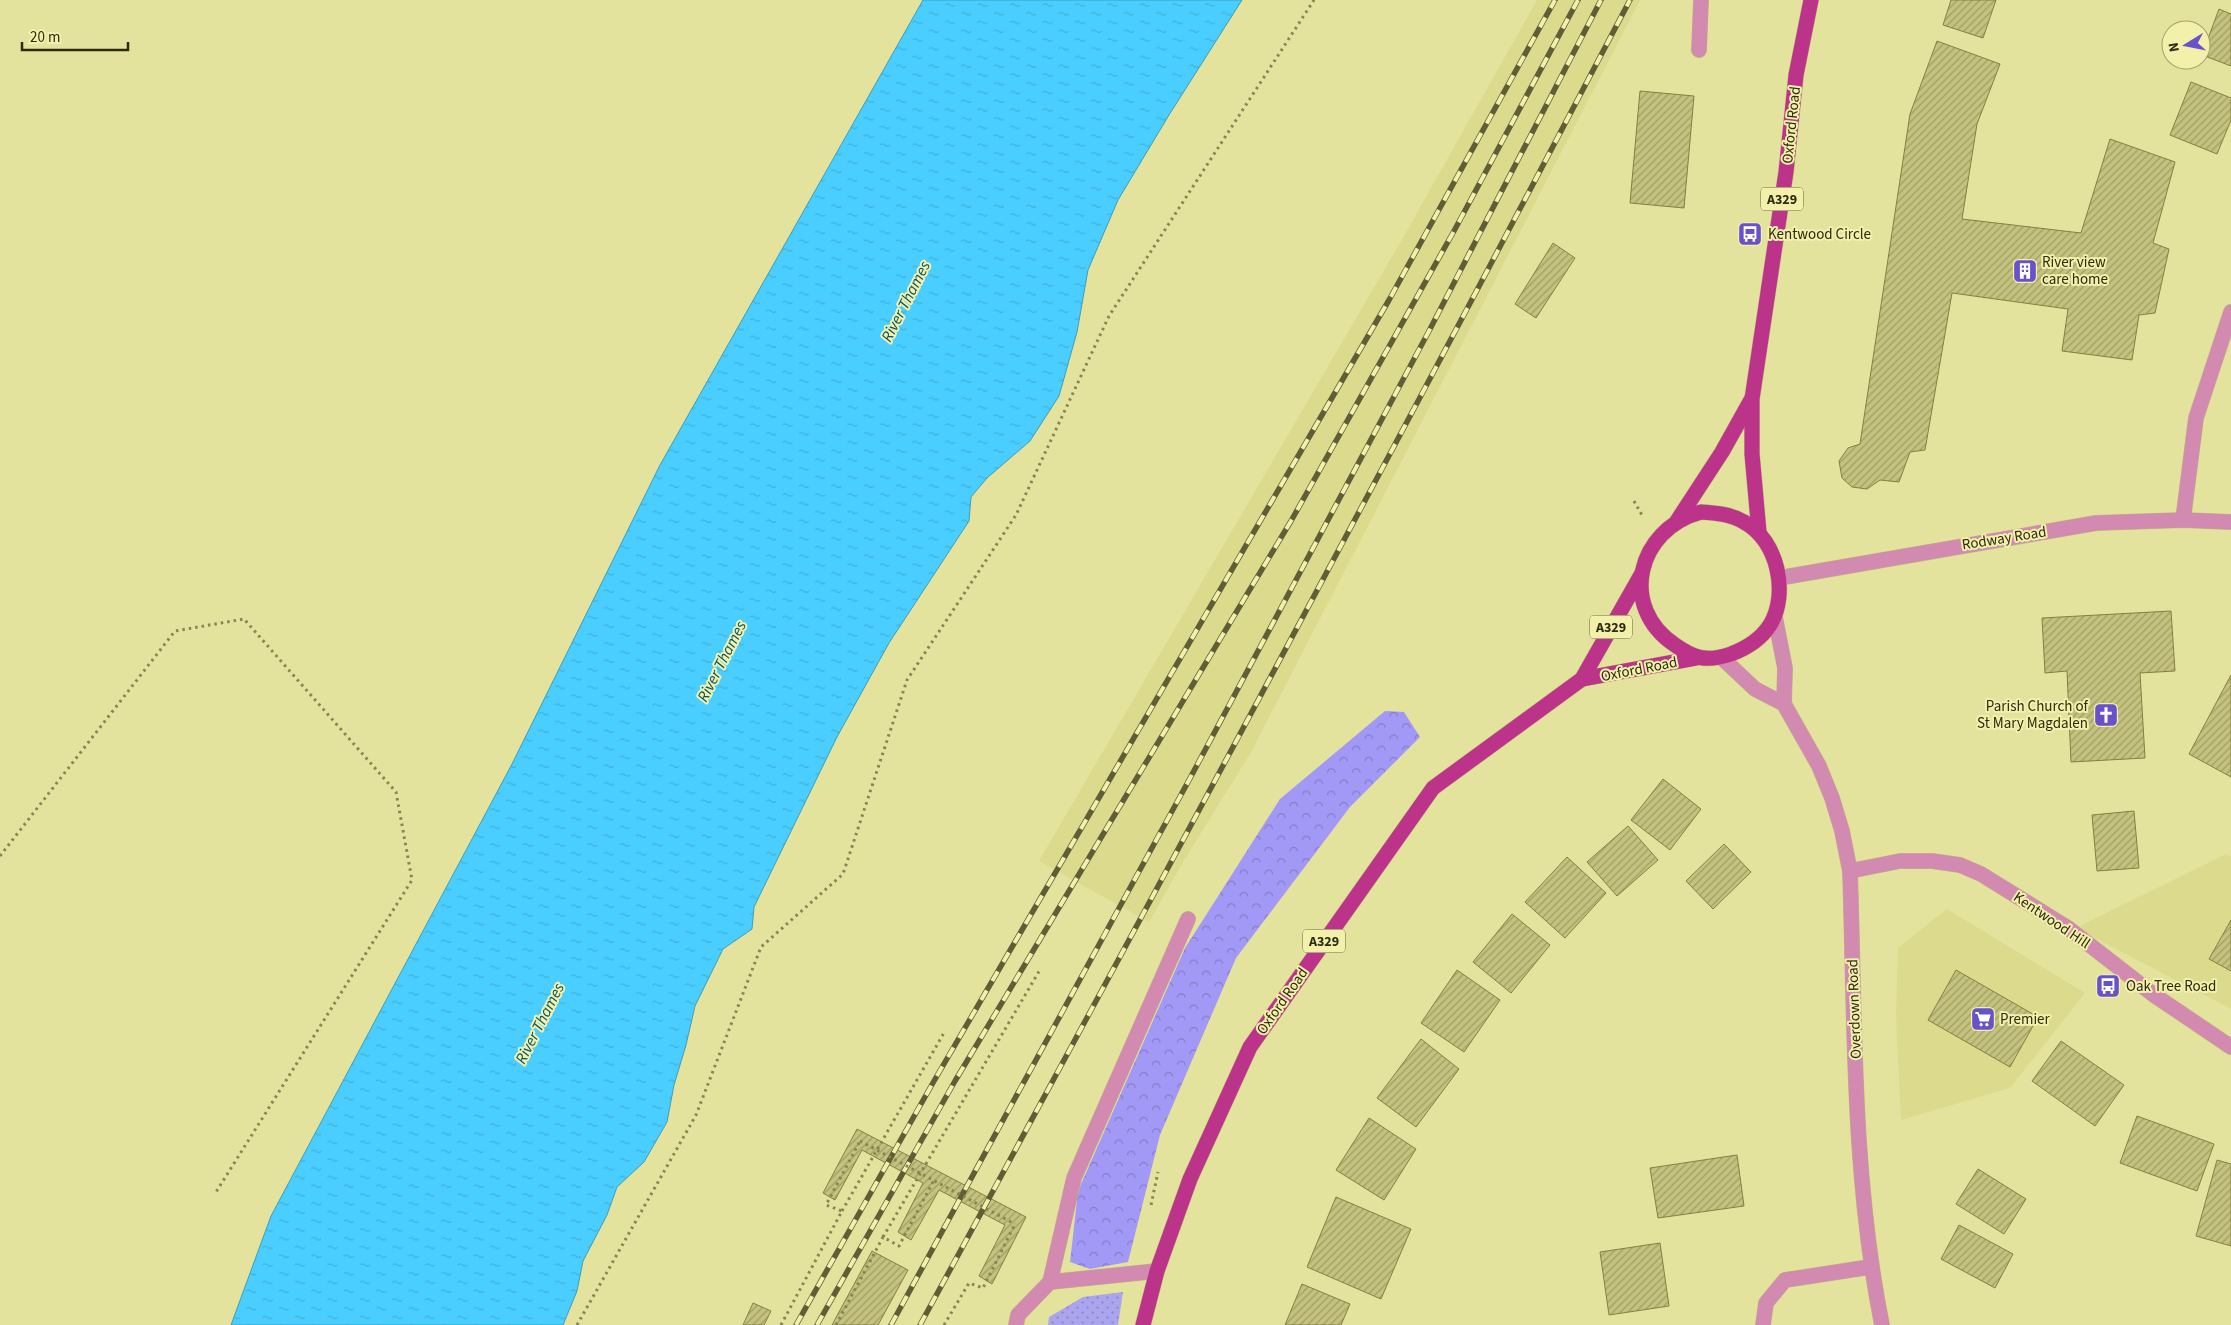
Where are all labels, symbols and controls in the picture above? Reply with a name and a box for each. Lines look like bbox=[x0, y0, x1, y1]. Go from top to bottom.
scale bar bbox=[22, 20, 129, 52]
north arrow bbox=[2161, 20, 2211, 70]
text: 20 m bbox=[30, 27, 60, 48]
text: N bbox=[2164, 41, 2185, 53]
street label: Oxford Road bbox=[1777, 85, 1806, 165]
road number: A329 bbox=[1761, 188, 1803, 210]
bus stop icon: Kentwood Circle bbox=[1737, 221, 1763, 247]
place label: Kentwood Circle bbox=[1768, 224, 1871, 245]
place label: River view care home bbox=[2042, 252, 2108, 290]
water label: River Thames bbox=[876, 257, 936, 346]
building icon: River view care home bbox=[2012, 258, 2038, 284]
street label: Rodway Road bbox=[1960, 521, 2048, 556]
road number: A329 bbox=[1590, 616, 1632, 638]
water label: River Thames bbox=[692, 617, 752, 706]
street label: Oxford Road bbox=[1599, 652, 1679, 687]
place label: Parish Church of St Mary Magdalen bbox=[1977, 696, 2089, 734]
church icon: Parish Church of St Mary Magdalen bbox=[2093, 702, 2119, 728]
street label: Kentwood Hill bbox=[2009, 887, 2095, 954]
road number: A329 bbox=[1303, 929, 1345, 952]
street label: Overdown Road bbox=[1842, 959, 1867, 1059]
street label: Oxford Road bbox=[1252, 964, 1313, 1039]
bus stop icon: Oak Tree Road bbox=[2095, 973, 2121, 999]
place label: Oak Tree Road bbox=[2126, 976, 2216, 997]
water label: River Thames bbox=[510, 979, 570, 1068]
supermarket icon: Premier bbox=[1970, 1006, 1996, 1032]
place label: Premier bbox=[2000, 1009, 2051, 1030]

